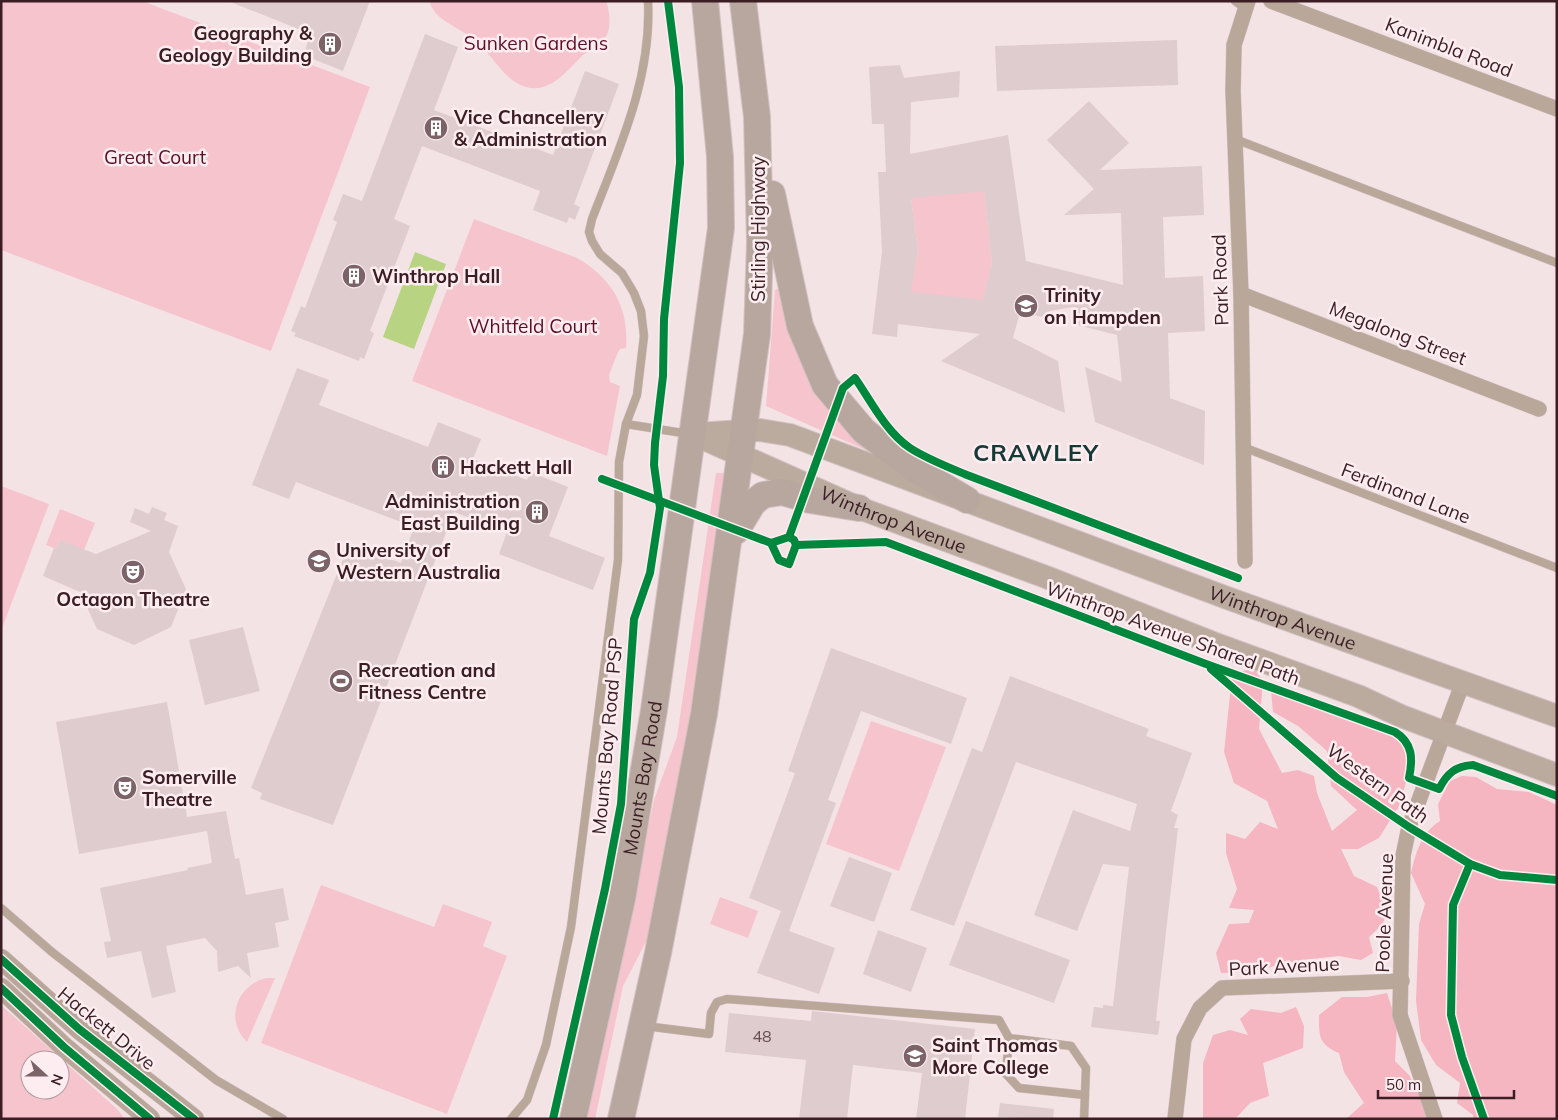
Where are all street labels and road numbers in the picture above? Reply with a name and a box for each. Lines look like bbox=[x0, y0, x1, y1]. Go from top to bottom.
street label: Kanimbla Road bbox=[1382, 12, 1516, 82]
street label: Stirling Highway bbox=[746, 156, 770, 302]
street label: Park Road bbox=[1206, 234, 1234, 326]
street label: Megalong Street bbox=[1326, 296, 1470, 370]
street label: Ferdinand Lane bbox=[1338, 457, 1474, 529]
street label: Winthrop Avenue bbox=[817, 480, 970, 559]
street label: Winthrop Avenue Shared Path bbox=[1043, 576, 1303, 690]
street label: Winthrop Avenue bbox=[1206, 580, 1360, 655]
street label: Mounts Bay Road PSP bbox=[586, 636, 628, 836]
street label: Mounts Bay Road bbox=[618, 699, 667, 857]
street label: Western Path bbox=[1322, 738, 1434, 828]
street label: Poole Avenue bbox=[1370, 853, 1398, 973]
street label: Park Avenue bbox=[1228, 951, 1340, 981]
street label: Hackett Drive bbox=[53, 981, 161, 1075]

